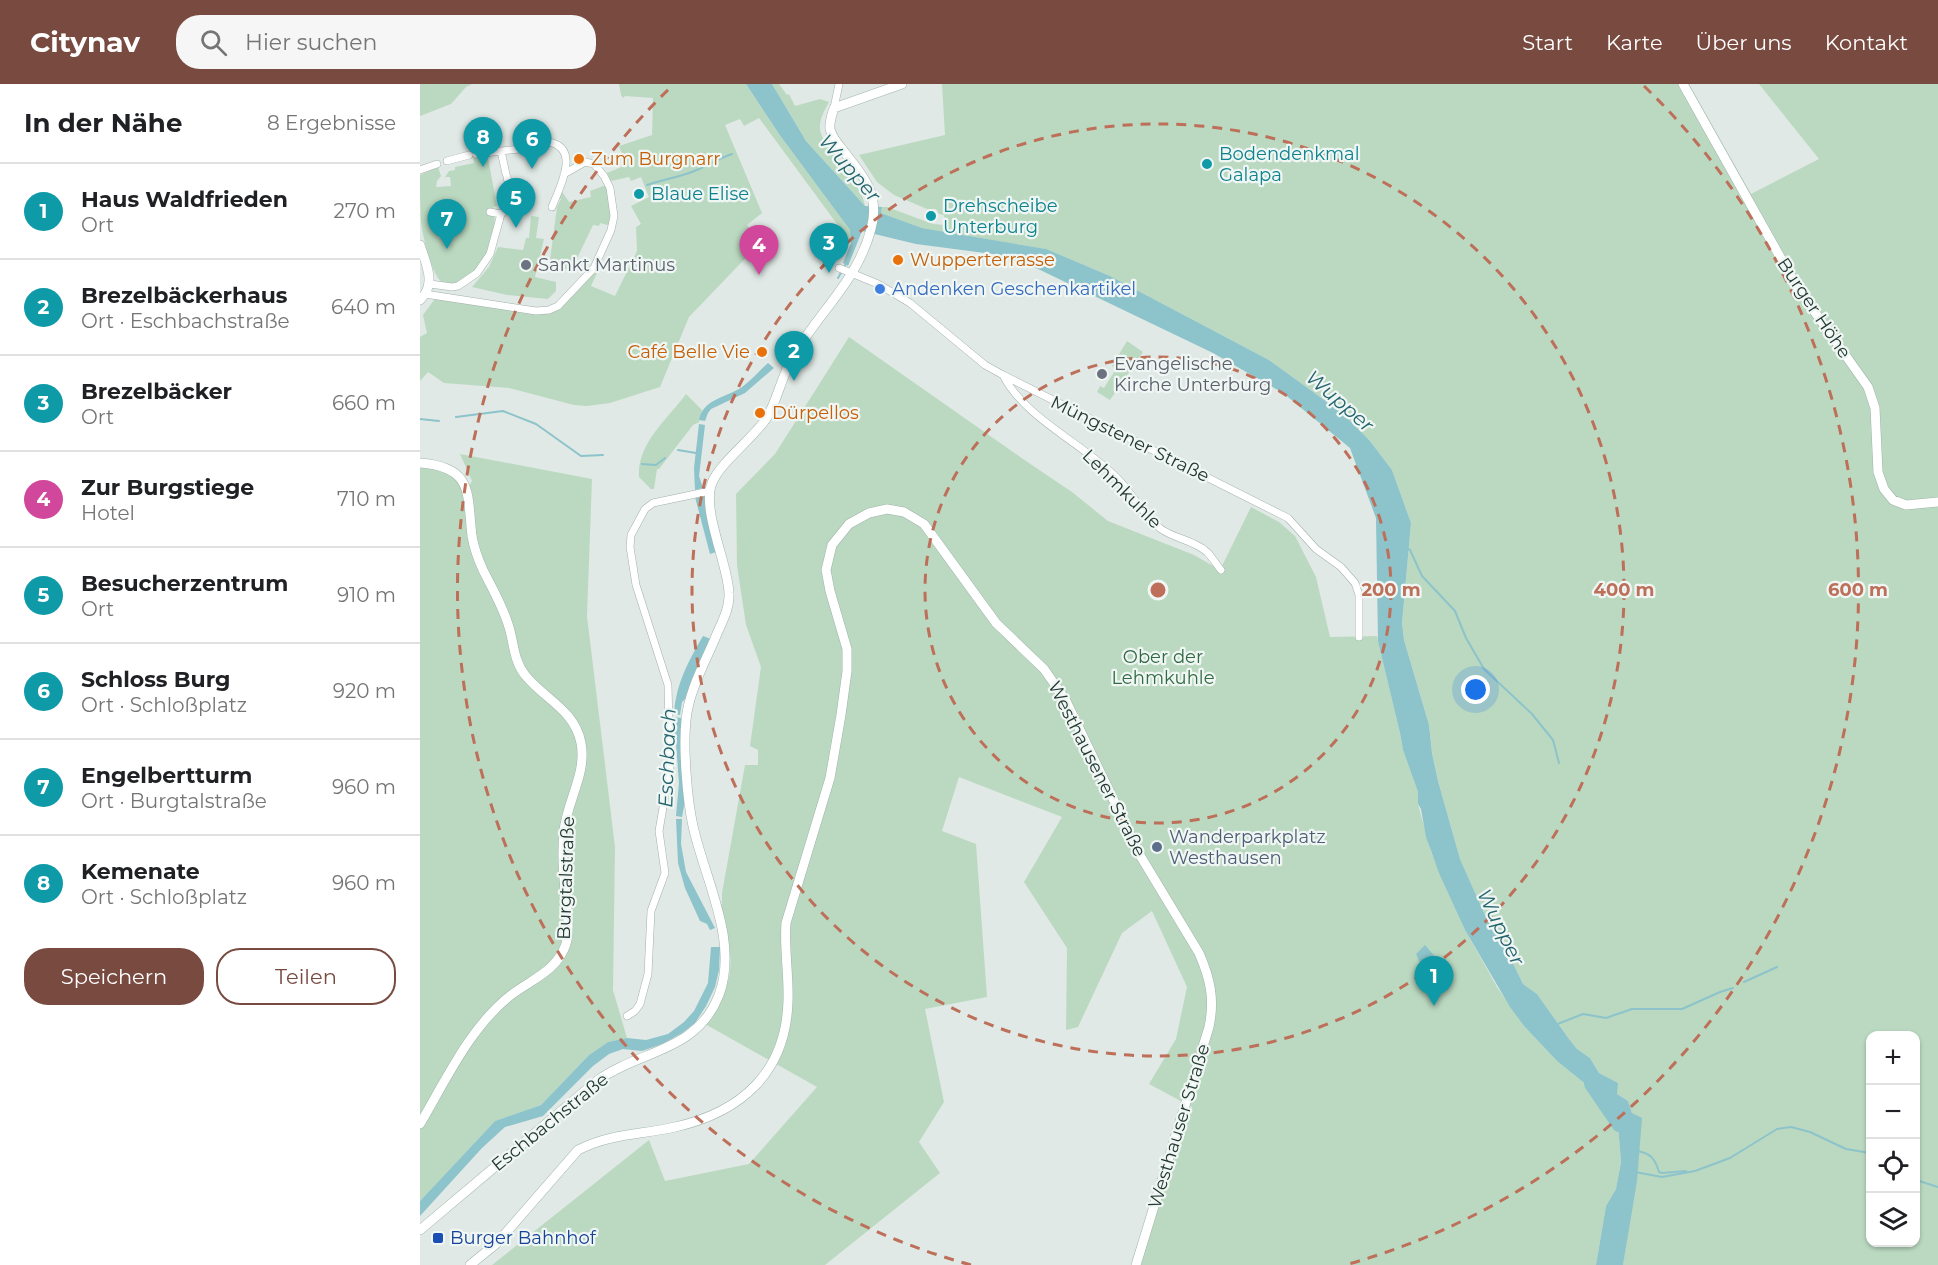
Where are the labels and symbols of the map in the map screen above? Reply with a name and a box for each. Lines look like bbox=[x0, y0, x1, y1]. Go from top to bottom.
pin: 8 bbox=[464, 118, 502, 167]
pin: 6 bbox=[512, 120, 552, 169]
water label: Wupper bbox=[814, 129, 887, 208]
place label: Bodendenkmal Galapa bbox=[1219, 143, 1360, 186]
place label: Zum Burgnarr bbox=[591, 148, 721, 170]
marker: Zum Burgnarr bbox=[572, 152, 586, 166]
marker: Bodendenkmal Galapa bbox=[1200, 157, 1214, 171]
pin: 5 bbox=[496, 178, 536, 228]
place label: Blaue Elise bbox=[651, 183, 749, 205]
marker: Blaue Elise bbox=[632, 187, 646, 201]
place label: Drehscheibe Unterburg bbox=[943, 195, 1058, 238]
pin: 7 bbox=[428, 200, 466, 249]
marker: Drehscheibe Unterburg bbox=[924, 209, 938, 223]
pin: 3 bbox=[810, 224, 848, 273]
pin: 4 bbox=[740, 226, 778, 275]
place label: Wupperterrasse bbox=[910, 249, 1055, 271]
marker: Wupperterrasse bbox=[891, 253, 905, 267]
street label: Burger Höhe bbox=[1772, 253, 1856, 363]
place label: Sankt Martinus bbox=[538, 254, 675, 276]
marker: Sankt Martinus bbox=[519, 258, 533, 272]
place label: Andenken Geschenkartikel bbox=[892, 278, 1136, 300]
marker: Andenken Geschenkartikel bbox=[873, 282, 887, 296]
pin: 2 bbox=[774, 332, 814, 381]
place label: Café Belle Vie bbox=[628, 341, 750, 363]
marker: Café Belle Vie bbox=[755, 345, 769, 359]
place label: Evangelische Kirche Unterburg bbox=[1114, 353, 1271, 396]
water label: Wupper bbox=[1301, 365, 1380, 438]
marker: Evangelische Kirche Unterburg bbox=[1095, 367, 1109, 381]
street label: Müngstener Straße bbox=[1047, 391, 1213, 487]
place label: Dürpellos bbox=[772, 402, 859, 424]
marker: Dürpellos bbox=[753, 406, 767, 420]
street label: Lehmkuhle bbox=[1078, 445, 1166, 533]
text: 200 m bbox=[1361, 579, 1421, 601]
text: 400 m bbox=[1594, 579, 1654, 601]
text: 600 m bbox=[1828, 579, 1888, 601]
centre of rings bbox=[1148, 580, 1168, 600]
park label: Ober der Lehmkuhle bbox=[1111, 646, 1215, 689]
your location bbox=[1461, 675, 1490, 704]
street label: Westhausener Straße bbox=[1043, 678, 1151, 860]
water label: Eschbach bbox=[653, 708, 681, 808]
street label: Burgtalstraße bbox=[553, 816, 579, 940]
place label: Wanderparkplatz Westhausen bbox=[1169, 826, 1326, 869]
marker: Wanderparkplatz Westhausen bbox=[1150, 840, 1164, 854]
water label: Wupper bbox=[1472, 885, 1530, 970]
pin: 1 bbox=[1414, 956, 1454, 1006]
street label: Westhauser Straße bbox=[1144, 1041, 1215, 1211]
street label: Eschbachstraße bbox=[487, 1068, 613, 1176]
place label: Burger Bahnhof bbox=[450, 1227, 597, 1249]
marker: Burger Bahnhof bbox=[431, 1231, 445, 1245]

